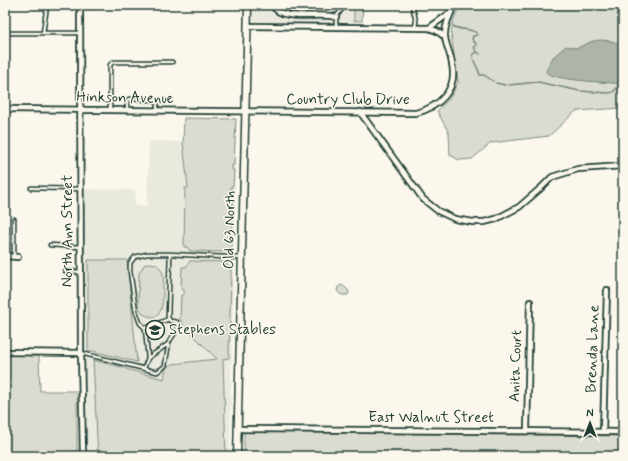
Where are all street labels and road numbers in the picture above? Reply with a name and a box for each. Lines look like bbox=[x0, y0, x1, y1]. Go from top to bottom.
street label: Hinkson Avenue bbox=[76, 87, 174, 109]
street label: Country Club Drive bbox=[286, 90, 410, 110]
street label: North Ann Street bbox=[58, 175, 78, 287]
street label: Old 63 North bbox=[219, 191, 241, 269]
street label: Brenda Lane bbox=[581, 305, 605, 393]
street label: Anita Court bbox=[505, 329, 527, 402]
street label: East Walnut Street bbox=[368, 408, 494, 428]

